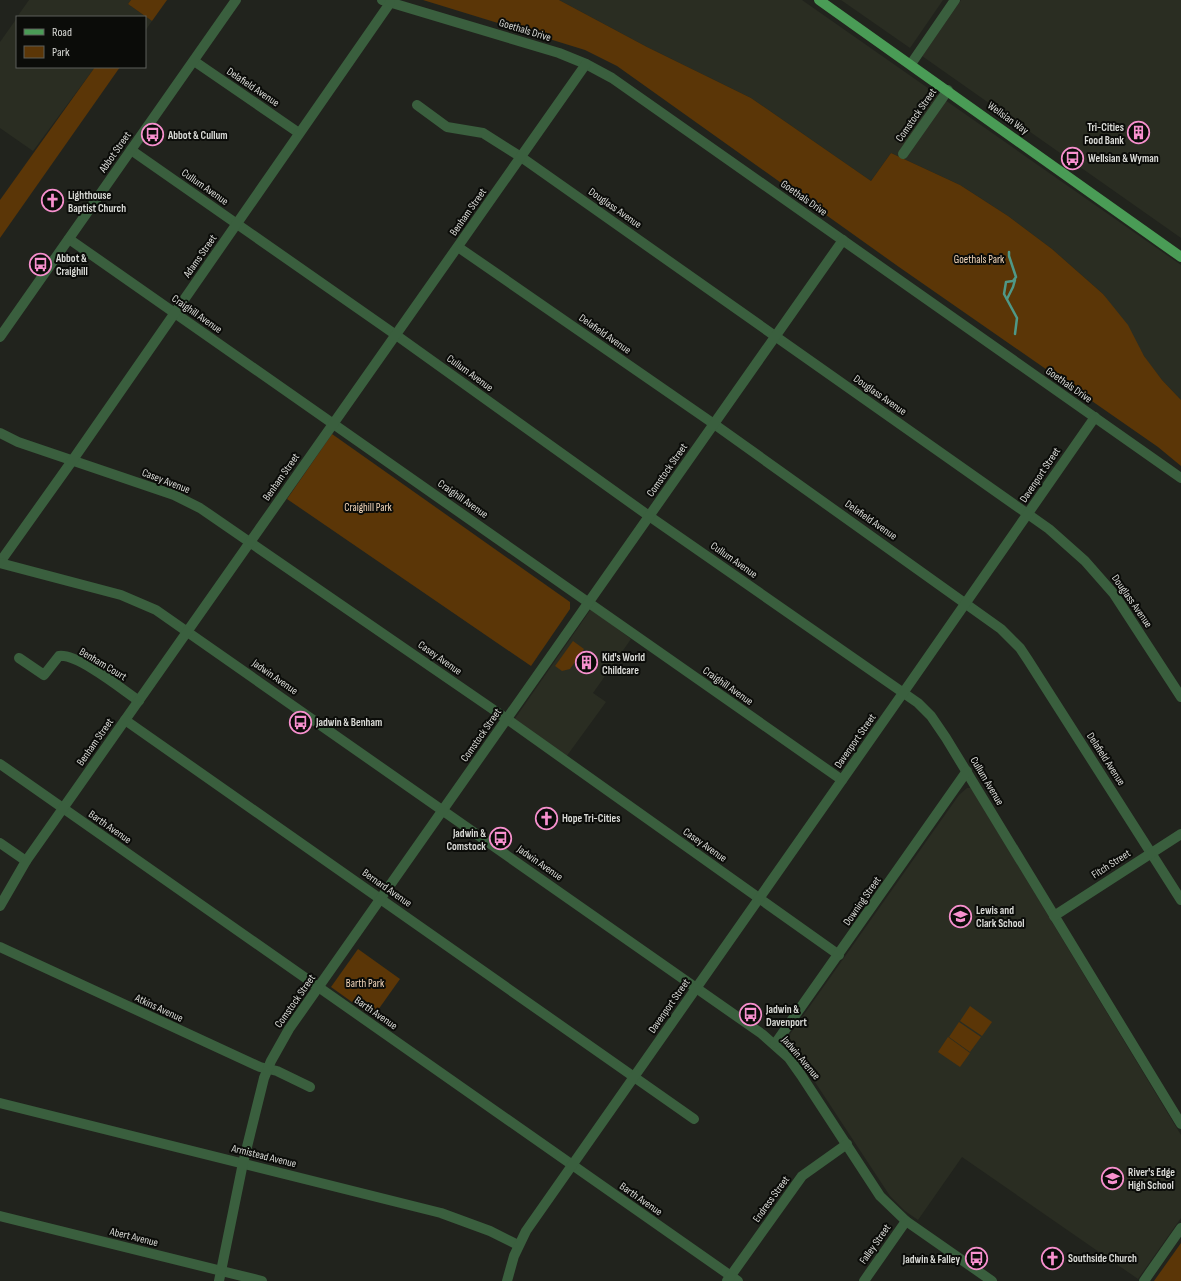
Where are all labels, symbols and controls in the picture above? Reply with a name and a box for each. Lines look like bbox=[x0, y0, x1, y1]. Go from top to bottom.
legend bbox=[16, 16, 146, 68]
street label: Goethals Drive bbox=[497, 16, 553, 44]
text: Road bbox=[52, 25, 72, 40]
text: Park bbox=[52, 45, 70, 60]
street label: Delafield Avenue bbox=[224, 65, 282, 109]
street label: Comstock Street bbox=[893, 85, 940, 144]
street label: Wellsian Way bbox=[985, 99, 1032, 138]
building icon: Tri-Cities Food Bank bbox=[1126, 120, 1152, 146]
place label: Tri-Cities Food Bank bbox=[1084, 121, 1124, 147]
bus stop icon: Abbot & Cullum bbox=[140, 122, 166, 148]
street label: Abbot Street bbox=[96, 129, 134, 176]
place label: Abbot & Cullum bbox=[167, 129, 228, 142]
bus stop icon: Wellsian & Wyman bbox=[1060, 145, 1086, 171]
place label: Wellsian & Wyman bbox=[1088, 152, 1159, 165]
street label: Cullum Avenue bbox=[179, 166, 231, 208]
street label: Goethals Drive bbox=[778, 177, 830, 219]
street label: Benham Street bbox=[447, 185, 489, 238]
street label: Douglass Avenue bbox=[586, 185, 644, 231]
church icon: Lighthouse Baptist Church bbox=[40, 188, 66, 214]
place label: Lighthouse Baptist Church bbox=[68, 189, 126, 215]
street label: Adams Street bbox=[180, 232, 220, 281]
bus stop icon: Abbot & Craighill bbox=[27, 251, 53, 277]
place label: Abbot & Craighill bbox=[55, 252, 88, 278]
park label: Goethals Park bbox=[954, 253, 1005, 266]
street label: Craighill Avenue bbox=[169, 292, 225, 336]
street label: Delafield Avenue bbox=[576, 311, 634, 357]
street label: Cullum Avenue bbox=[444, 352, 496, 394]
street label: Goethals Drive bbox=[1043, 364, 1095, 406]
street label: Douglass Avenue bbox=[851, 372, 909, 418]
street label: Comstock Street bbox=[644, 440, 691, 499]
street label: Davenport Street bbox=[1017, 445, 1064, 505]
street label: Benham Street bbox=[260, 450, 302, 503]
street label: Casey Avenue bbox=[140, 466, 192, 496]
street label: Craighill Avenue bbox=[435, 477, 491, 521]
street label: Delafield Avenue bbox=[842, 497, 900, 543]
park label: Craighill Park bbox=[344, 501, 393, 514]
street label: Cullum Avenue bbox=[708, 539, 760, 581]
street label: Douglass Avenue bbox=[1109, 572, 1155, 630]
street label: Casey Avenue bbox=[416, 638, 464, 678]
street label: Benham Court bbox=[77, 645, 130, 684]
building icon: Kid's World Childcare bbox=[574, 650, 600, 676]
place label: Kid's World Childcare bbox=[602, 651, 645, 677]
street label: Jadwin Avenue bbox=[249, 656, 300, 697]
street label: Craighill Avenue bbox=[700, 664, 756, 708]
street label: Comstock Street bbox=[458, 705, 505, 764]
bus stop icon: Jadwin & Benham bbox=[288, 709, 314, 735]
street label: Davenport Street bbox=[831, 711, 879, 771]
street label: Benham Street bbox=[74, 715, 116, 768]
place label: Jadwin & Benham bbox=[315, 716, 382, 729]
street label: Delafield Avenue bbox=[1084, 730, 1128, 788]
street label: Cullum Avenue bbox=[967, 754, 1007, 808]
church icon: Hope Tri-Cities bbox=[533, 805, 559, 831]
street label: Barth Avenue bbox=[86, 808, 134, 846]
place label: Hope Tri-Cities bbox=[562, 812, 621, 825]
street label: Casey Avenue bbox=[681, 825, 729, 865]
bus stop icon: Jadwin & Comstock bbox=[488, 826, 514, 852]
place label: Jadwin & Comstock bbox=[446, 827, 486, 853]
street label: Jadwin Avenue bbox=[514, 842, 565, 883]
street label: Fitch Street bbox=[1089, 846, 1133, 881]
street label: Bernard Avenue bbox=[360, 866, 414, 910]
street label: Downing Street bbox=[840, 873, 884, 928]
school or university icon: Lewis and Clark School bbox=[948, 903, 974, 929]
place label: Lewis and Clark School bbox=[976, 904, 1024, 930]
street label: Comstock Street bbox=[272, 971, 319, 1030]
street label: Davenport Street bbox=[645, 976, 693, 1036]
park label: Barth Park bbox=[346, 977, 385, 990]
street label: Atkins Avenue bbox=[132, 991, 185, 1025]
street label: Barth Avenue bbox=[352, 994, 400, 1032]
bus stop icon: Jadwin & Davenport bbox=[738, 1002, 764, 1028]
place label: Jadwin & Davenport bbox=[765, 1003, 807, 1029]
street label: Jadwin Avenue bbox=[778, 1033, 823, 1082]
street label: Armistead Avenue bbox=[229, 1141, 298, 1170]
school or university icon: River's Edge High School bbox=[1099, 1165, 1125, 1191]
place label: River's Edge High School bbox=[1128, 1166, 1175, 1192]
street label: Endress Street bbox=[750, 1173, 792, 1225]
street label: Barth Avenue bbox=[617, 1180, 665, 1218]
street label: Falley Street bbox=[857, 1221, 894, 1267]
street label: Abert Avenue bbox=[108, 1225, 159, 1249]
church icon: Southside Church bbox=[1039, 1245, 1065, 1271]
bus stop icon: Jadwin & Falley bbox=[963, 1246, 989, 1272]
place label: Southside Church bbox=[1068, 1252, 1137, 1265]
place label: Jadwin & Falley bbox=[902, 1253, 960, 1266]

